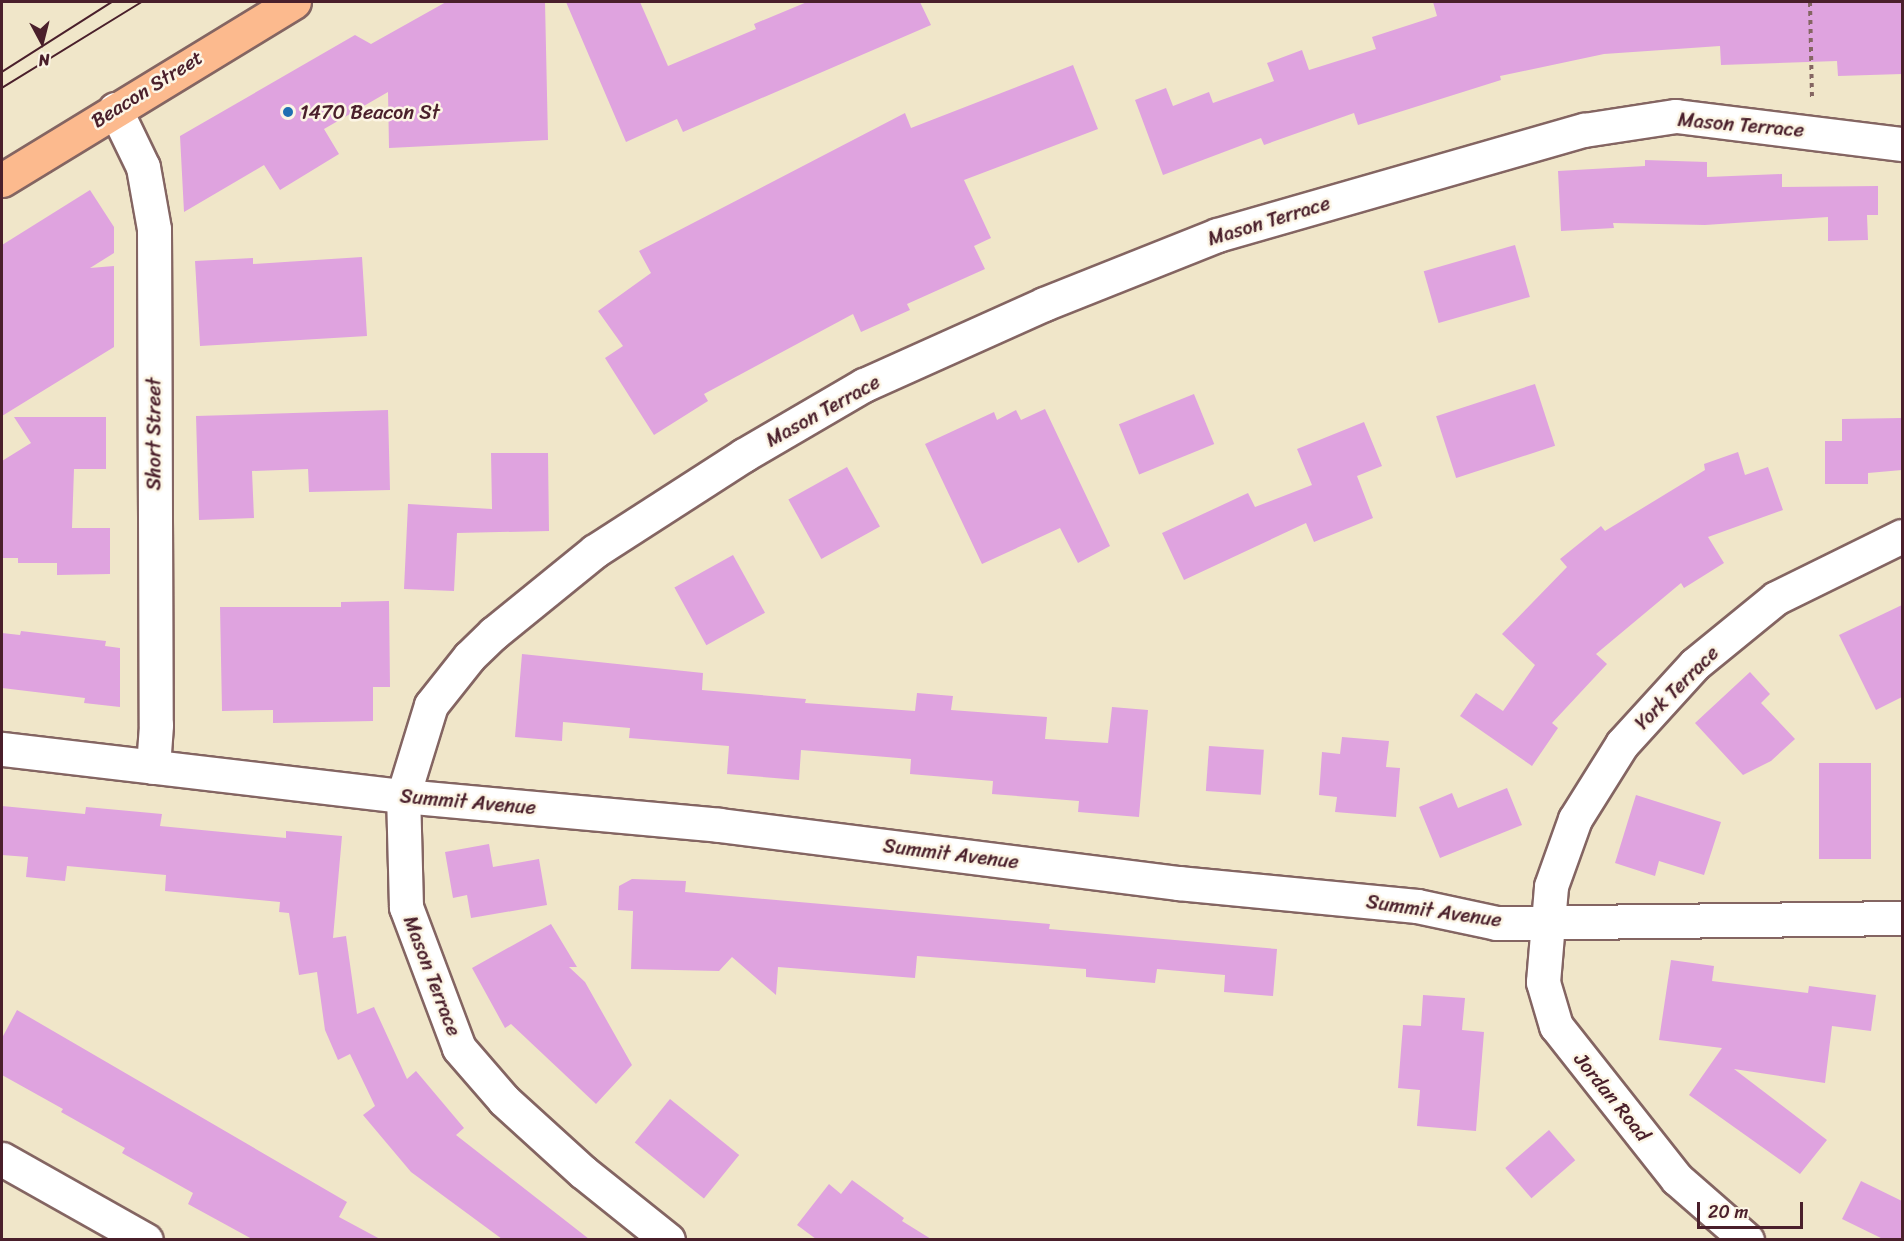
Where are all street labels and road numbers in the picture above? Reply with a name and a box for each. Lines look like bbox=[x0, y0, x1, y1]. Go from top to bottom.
street label: Beacon Street bbox=[87, 45, 207, 133]
street label: Mason Terrace bbox=[1677, 107, 1805, 143]
street label: Mason Terrace bbox=[1205, 191, 1333, 251]
street label: Mason Terrace bbox=[761, 370, 885, 452]
street label: Short Street bbox=[142, 378, 166, 490]
street label: York Terrace bbox=[1630, 641, 1724, 735]
street label: Summit Avenue bbox=[399, 784, 537, 820]
street label: Summit Avenue bbox=[882, 834, 1020, 874]
street label: Summit Avenue bbox=[1365, 890, 1503, 932]
street label: Mason Terrace bbox=[398, 912, 466, 1040]
street label: Jordan Road bbox=[1569, 1048, 1655, 1146]

